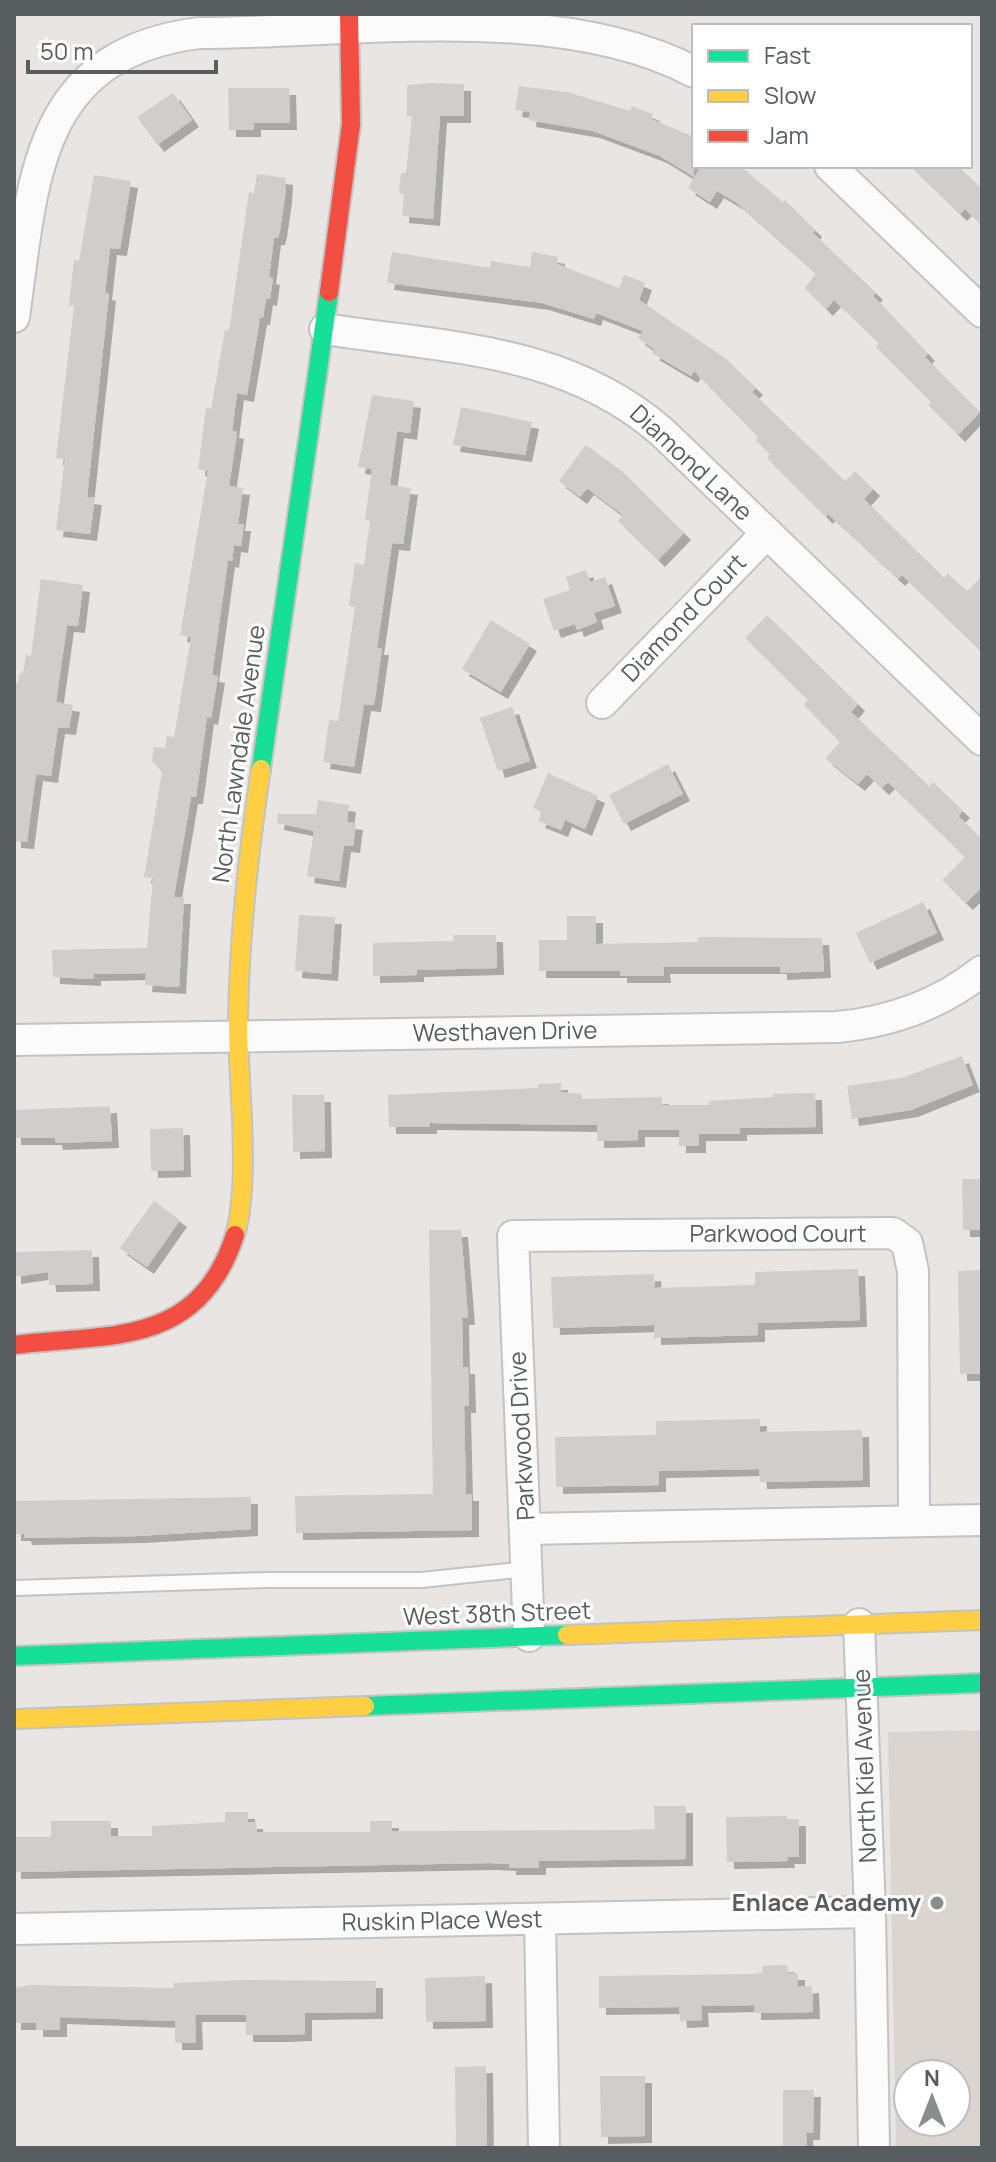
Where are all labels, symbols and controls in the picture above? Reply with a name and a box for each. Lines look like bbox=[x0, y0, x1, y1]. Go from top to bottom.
scale bar bbox=[28, 24, 216, 74]
legend bbox=[692, 24, 972, 168]
text: 50 m bbox=[40, 34, 94, 67]
text: Fast bbox=[764, 38, 811, 71]
text: Slow bbox=[764, 78, 817, 111]
text: Jam bbox=[764, 118, 809, 151]
street label: Diamond Lane bbox=[624, 396, 761, 527]
street label: Diamond Court bbox=[613, 546, 753, 688]
street label: North Lawndale Avenue bbox=[203, 623, 272, 885]
street label: Westhaven Drive bbox=[412, 1012, 598, 1049]
street label: Parkwood Court bbox=[689, 1216, 867, 1249]
street label: Parkwood Drive bbox=[500, 1351, 541, 1521]
street label: West 38th Street bbox=[402, 1593, 592, 1632]
street label: North Kiel Avenue bbox=[844, 1668, 883, 1864]
place label: Enlace Academy bbox=[732, 1885, 922, 1918]
marker: Enlace Academy bbox=[928, 1894, 946, 1912]
street label: Ruskin Place West bbox=[341, 1901, 543, 1938]
north arrow bbox=[892, 2058, 972, 2138]
text: N bbox=[924, 2063, 940, 2093]

